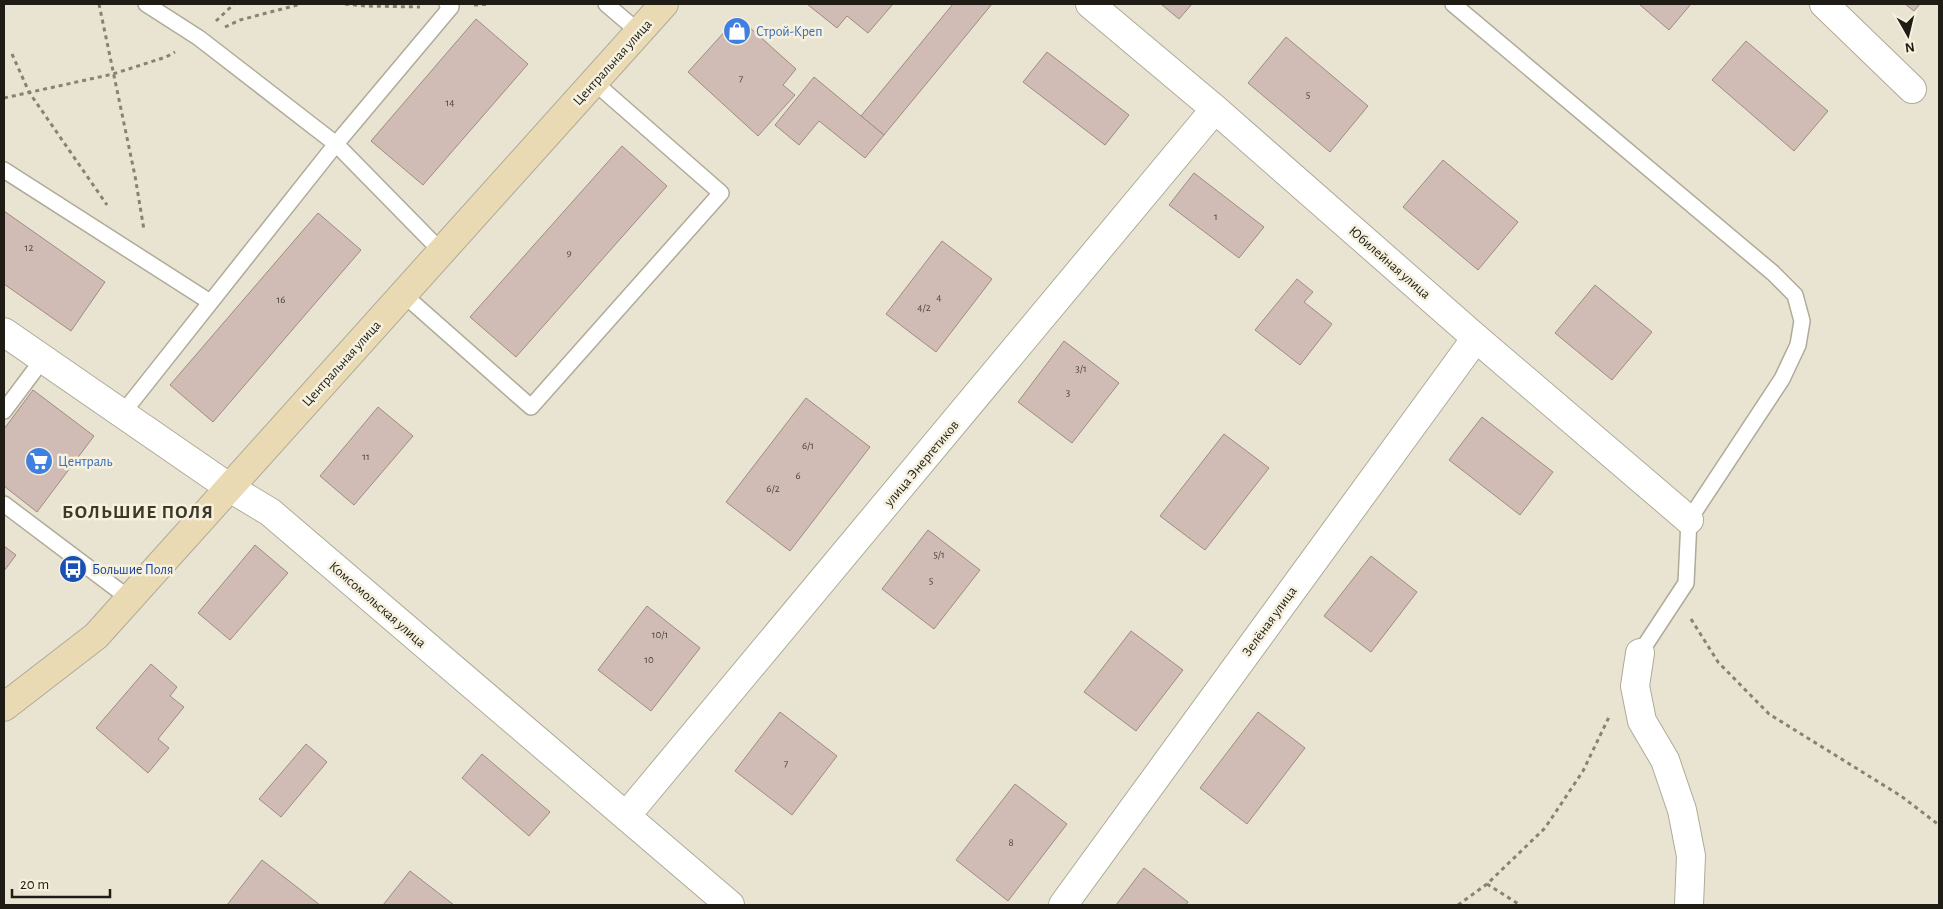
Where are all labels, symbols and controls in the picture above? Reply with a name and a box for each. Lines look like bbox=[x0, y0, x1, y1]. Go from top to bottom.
north arrow bbox=[1883, 10, 1933, 60]
shop icon: Строй-Креп bbox=[722, 16, 752, 46]
street label: Центральная улица bbox=[571, 17, 655, 108]
place label: Строй-Креп bbox=[756, 25, 822, 39]
text: N bbox=[1904, 39, 1915, 54]
house number: 7 bbox=[739, 73, 744, 84]
house number: 5 bbox=[1306, 89, 1311, 100]
house number: 14 bbox=[445, 97, 455, 108]
house number: 1 bbox=[1214, 211, 1218, 222]
street label: Юбилейная улица bbox=[1346, 224, 1433, 302]
house number: 12 bbox=[25, 242, 33, 253]
house number: 9 bbox=[566, 247, 572, 258]
house number: 4 bbox=[936, 292, 942, 303]
house number: 16 bbox=[277, 294, 285, 305]
house number: 4/2 bbox=[917, 302, 931, 313]
street label: Центральная улица bbox=[300, 318, 384, 409]
house number: 3/1 bbox=[1075, 363, 1087, 374]
house number: 3 bbox=[1066, 387, 1071, 398]
street label: улица Энергетиков bbox=[881, 418, 962, 510]
house number: 6/1 bbox=[802, 440, 814, 451]
supermarket icon: Централь bbox=[24, 446, 54, 476]
house number: 11 bbox=[362, 451, 370, 462]
place label: Централь bbox=[58, 455, 112, 469]
house number: 6 bbox=[795, 470, 801, 481]
house number: 6/2 bbox=[766, 483, 780, 494]
district label: БОЛЬШИЕ ПОЛЯ bbox=[62, 503, 214, 522]
house number: 5/1 bbox=[933, 549, 945, 560]
bus stop icon: Большие Поля bbox=[58, 554, 88, 584]
street label: Комсомольская улица bbox=[326, 559, 429, 651]
place label: Большие Поля bbox=[92, 563, 173, 577]
house number: 5 bbox=[929, 575, 934, 586]
street label: Зелёная улица bbox=[1240, 584, 1300, 659]
house number: 10/1 bbox=[652, 629, 668, 640]
house number: 10 bbox=[644, 654, 654, 665]
house number: 7 bbox=[784, 758, 789, 769]
house number: 8 bbox=[1008, 837, 1014, 848]
scale bar bbox=[12, 866, 110, 898]
text: 20 m bbox=[20, 877, 49, 892]

